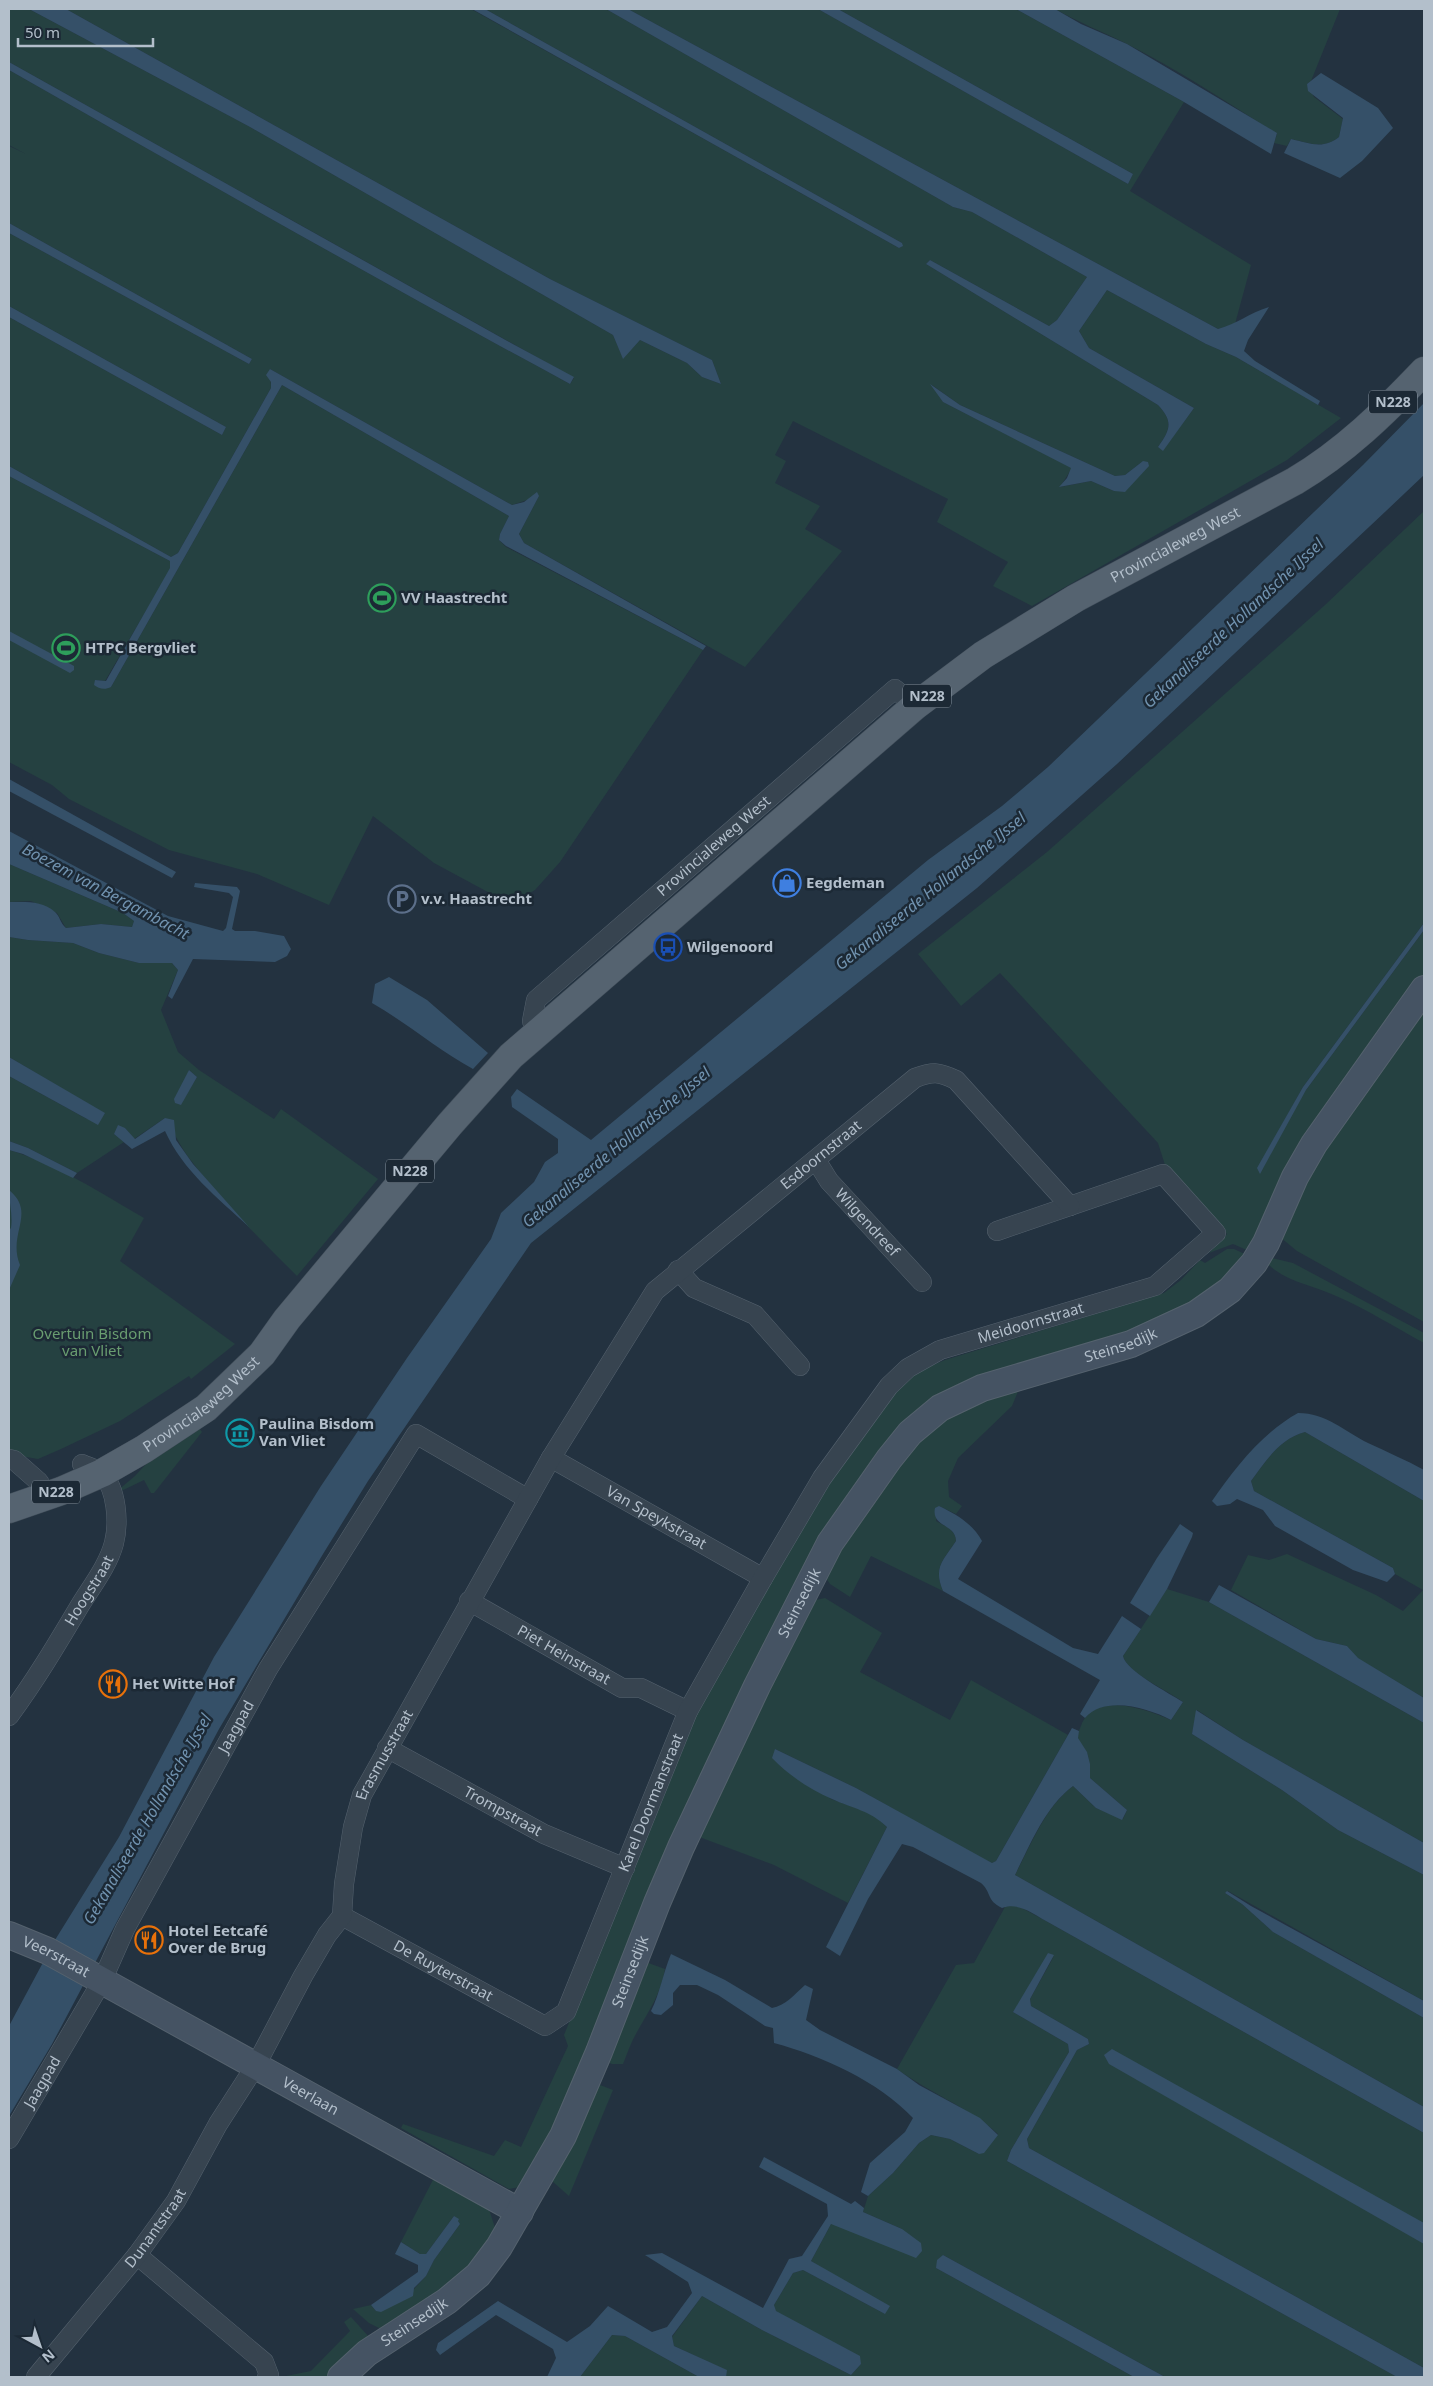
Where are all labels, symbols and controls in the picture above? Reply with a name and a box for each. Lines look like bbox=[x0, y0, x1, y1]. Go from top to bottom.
scale bar bbox=[18, 15, 152, 47]
text: 50 m bbox=[25, 22, 60, 42]
road number: N228 bbox=[1369, 391, 1417, 414]
street label: Provincialeweg West bbox=[1107, 501, 1244, 587]
water label: Gekanaliseerde Hollandsche IJssel bbox=[1138, 533, 1329, 713]
sports icon: VV Haastrecht bbox=[367, 583, 397, 613]
place label: VV Haastrecht bbox=[401, 587, 508, 607]
sports icon: HTPC Bergvliet bbox=[51, 633, 81, 663]
place label: HTPC Bergvliet bbox=[85, 637, 196, 657]
road number: N228 bbox=[903, 684, 951, 708]
street label: Provincialeweg West bbox=[652, 790, 775, 900]
water label: Gekanaliseerde Hollandsche IJssel bbox=[830, 807, 1031, 975]
water label: Boezem van Bergambacht bbox=[19, 838, 194, 945]
shop icon: Eegdeman bbox=[772, 868, 802, 898]
place label: Eegdeman bbox=[806, 872, 885, 892]
parking icon: v.v. Haastrecht bbox=[387, 884, 417, 914]
place label: v.v. Haastrecht bbox=[421, 888, 533, 908]
bus stop icon: Wilgenoord bbox=[653, 932, 683, 962]
place label: Wilgenoord bbox=[687, 936, 773, 956]
water label: Gekanaliseerde Hollandsche IJssel bbox=[517, 1061, 716, 1232]
street label: Esdoornstraat bbox=[776, 1115, 866, 1193]
road number: N228 bbox=[386, 1160, 434, 1182]
street label: Wilgendreef bbox=[831, 1183, 905, 1261]
street label: Meidoornstraat bbox=[975, 1297, 1086, 1347]
street label: Steinsedijk bbox=[1082, 1322, 1160, 1366]
park label: Overtuin Bisdom van Vliet bbox=[33, 1323, 151, 1360]
street label: Provincialeweg West bbox=[139, 1351, 263, 1456]
place label: Paulina Bisdom Van Vliet bbox=[259, 1413, 374, 1450]
museum icon: Paulina Bisdom Van Vliet bbox=[225, 1418, 255, 1448]
road number: N228 bbox=[32, 1480, 80, 1504]
street label: Van Speykstraat bbox=[603, 1480, 711, 1553]
street label: Hoogstraat bbox=[59, 1551, 118, 1629]
street label: Steinsedijk bbox=[772, 1564, 825, 1641]
street label: Piet Heinstraat bbox=[514, 1620, 615, 1689]
restaurant icon: Het Witte Hof bbox=[98, 1669, 128, 1699]
place label: Het Witte Hof bbox=[132, 1673, 236, 1693]
street label: Jaagpad bbox=[212, 1696, 258, 1758]
street label: Erasmusstraat bbox=[350, 1705, 417, 1802]
water label: Gekanaliseerde Hollandsche IJssel bbox=[78, 1709, 217, 1928]
street label: Karel Doormanstraat bbox=[613, 1730, 687, 1874]
street label: Trompstraat bbox=[460, 1781, 547, 1840]
place label: Hotel Eetcafé Over de Brug bbox=[168, 1920, 268, 1957]
restaurant icon: Hotel Eetcafé Over de Brug bbox=[134, 1925, 164, 1955]
street label: Veerstraat bbox=[20, 1931, 94, 1981]
street label: Steinsedijk bbox=[606, 1932, 652, 2010]
street label: De Ruyterstraat bbox=[390, 1935, 497, 2005]
street label: Jaagpad bbox=[18, 2052, 65, 2113]
street label: Veerlaan bbox=[279, 2072, 343, 2119]
street label: Dunantstraat bbox=[120, 2184, 190, 2272]
street label: Steinsedijk bbox=[377, 2292, 451, 2350]
north arrow bbox=[15, 2321, 65, 2371]
text: N bbox=[38, 2345, 59, 2367]

